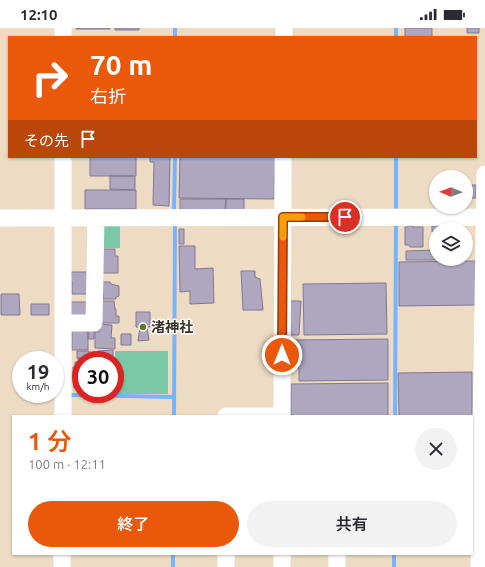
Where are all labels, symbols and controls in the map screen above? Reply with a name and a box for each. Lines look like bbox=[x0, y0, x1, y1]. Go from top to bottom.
text: 12:10 bbox=[20, 6, 58, 23]
text: 70 m bbox=[90, 49, 152, 80]
icon: right bbox=[24, 52, 76, 104]
text: 右折 bbox=[90, 86, 126, 106]
icon: arrive bbox=[77, 128, 99, 150]
text: その先 bbox=[24, 132, 69, 149]
north arrow bbox=[429, 170, 473, 214]
map controls bbox=[429, 170, 473, 266]
pin bbox=[328, 200, 362, 234]
icon: arrive bbox=[334, 206, 356, 228]
button: layers bbox=[429, 222, 473, 266]
place label: 渚神社 bbox=[151, 319, 193, 335]
marker: 渚神社 bbox=[138, 322, 148, 332]
position arrow bbox=[261, 334, 303, 376]
speed limit sign: 30 bbox=[72, 351, 124, 403]
text: 19 bbox=[27, 360, 49, 383]
text: km/h bbox=[26, 381, 50, 392]
text: 1 分 bbox=[28, 428, 71, 455]
button: close bbox=[415, 428, 457, 470]
text: 100 m · 12:11 bbox=[28, 457, 106, 471]
button: 終了 bbox=[28, 501, 239, 547]
button: 共有 bbox=[247, 501, 457, 547]

